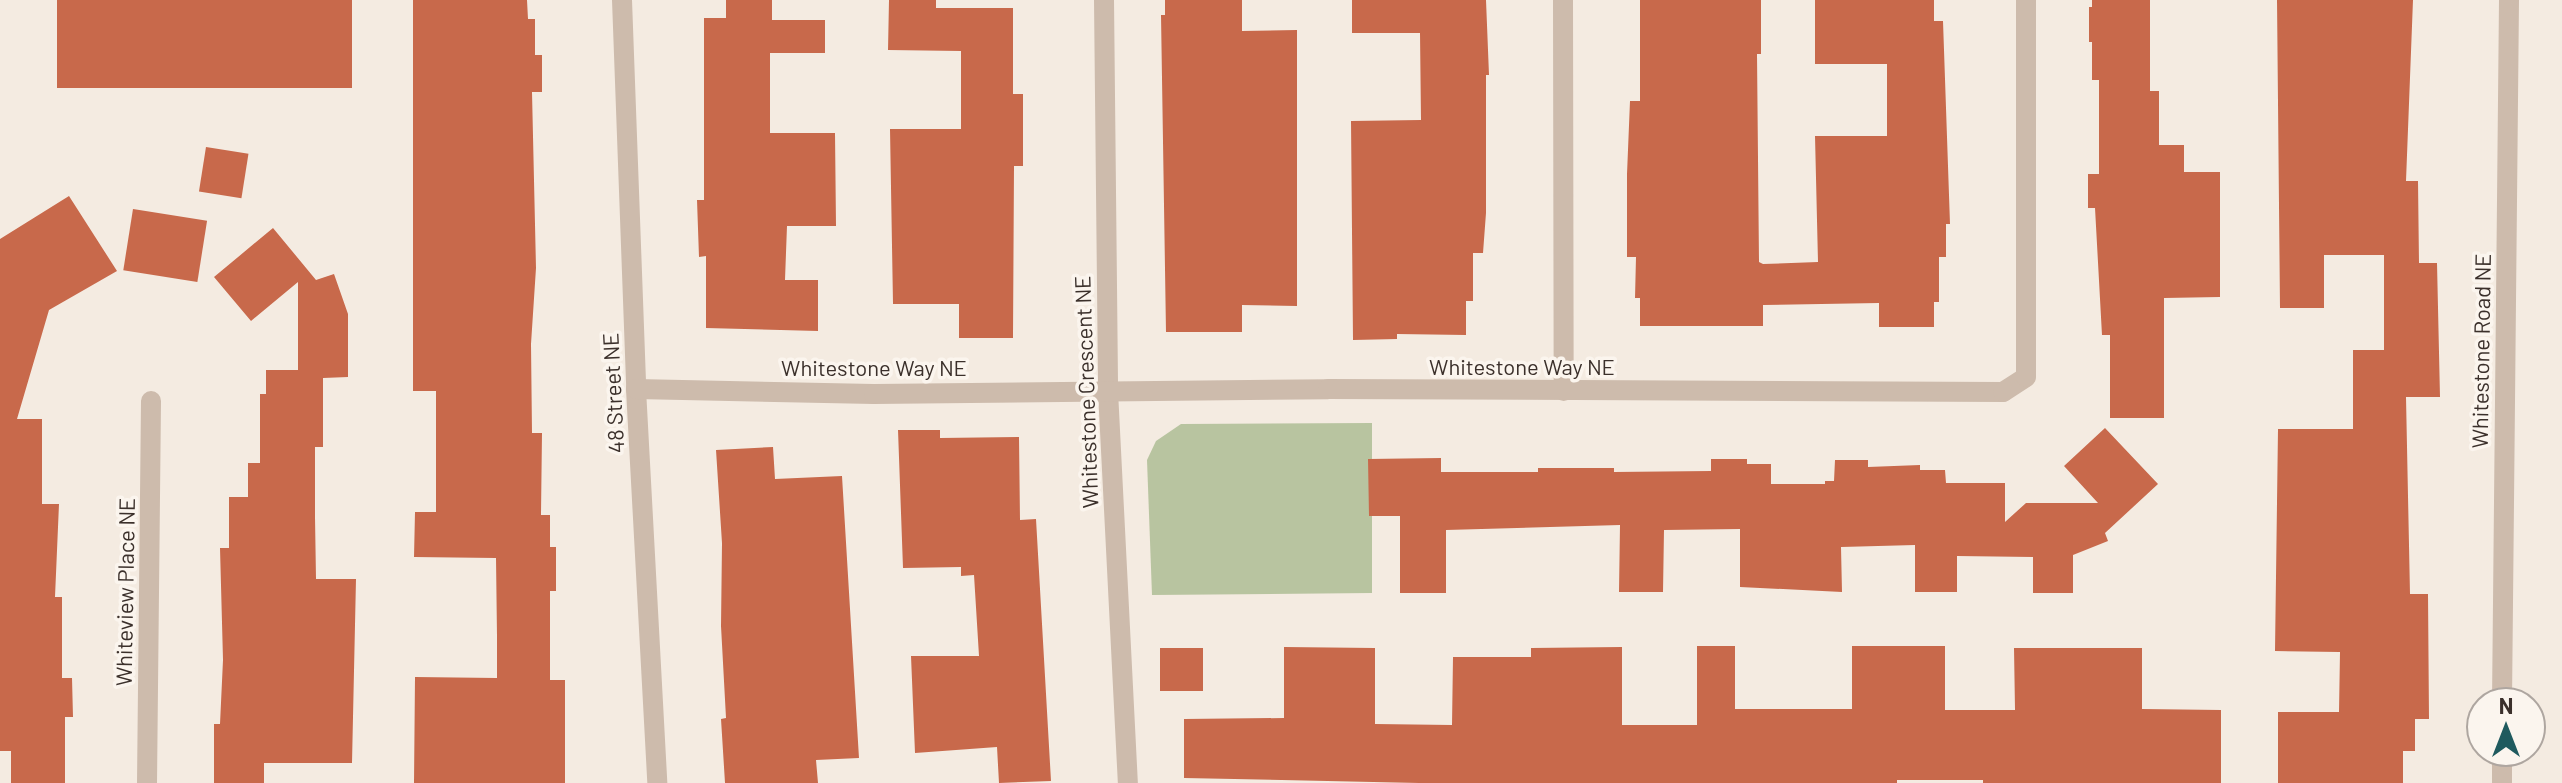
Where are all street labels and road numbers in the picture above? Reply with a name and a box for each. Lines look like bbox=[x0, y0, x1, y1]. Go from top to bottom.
street label: Whitestone Road NE bbox=[2466, 253, 2496, 449]
street label: Whitestone Crescent NE bbox=[1069, 275, 1103, 509]
street label: 48 Street NE bbox=[597, 332, 629, 454]
street label: Whitestone Way NE bbox=[1429, 354, 1615, 380]
street label: Whitestone Way NE bbox=[781, 355, 967, 381]
street label: Whiteview Place NE bbox=[110, 498, 140, 686]

